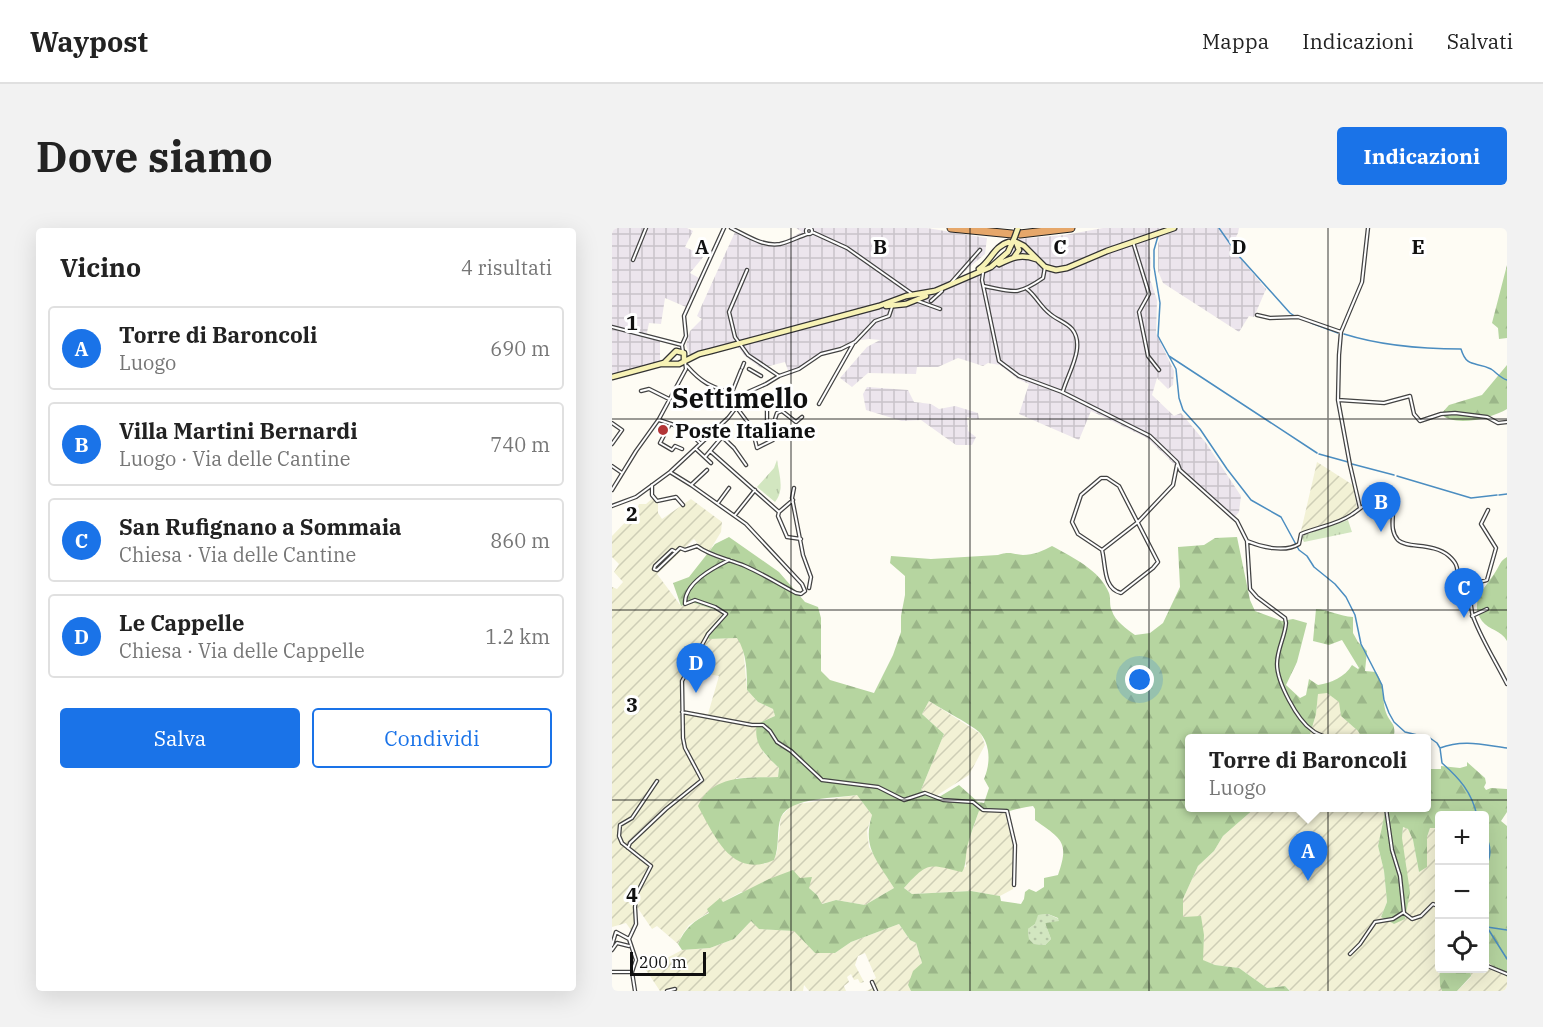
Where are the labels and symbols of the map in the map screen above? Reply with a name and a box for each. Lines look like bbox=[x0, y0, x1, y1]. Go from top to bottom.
text: A bbox=[695, 233, 709, 260]
text: B bbox=[873, 233, 887, 260]
text: C bbox=[1053, 233, 1067, 260]
text: D bbox=[1231, 233, 1247, 260]
text: E bbox=[1411, 233, 1425, 260]
text: 1 bbox=[626, 309, 638, 336]
district label: Settimello bbox=[672, 380, 808, 415]
place label: Poste Italiane bbox=[675, 416, 816, 444]
marker: Poste Italiane bbox=[656, 423, 670, 437]
pin: B bbox=[1362, 482, 1400, 532]
text: 2 bbox=[626, 500, 638, 527]
pin: C bbox=[1444, 568, 1484, 618]
pin: D bbox=[676, 644, 716, 693]
your location bbox=[1125, 665, 1154, 694]
text: 3 bbox=[626, 691, 638, 718]
pin: A bbox=[1288, 832, 1328, 881]
text: 4 bbox=[626, 881, 638, 908]
scale bar bbox=[630, 949, 706, 976]

